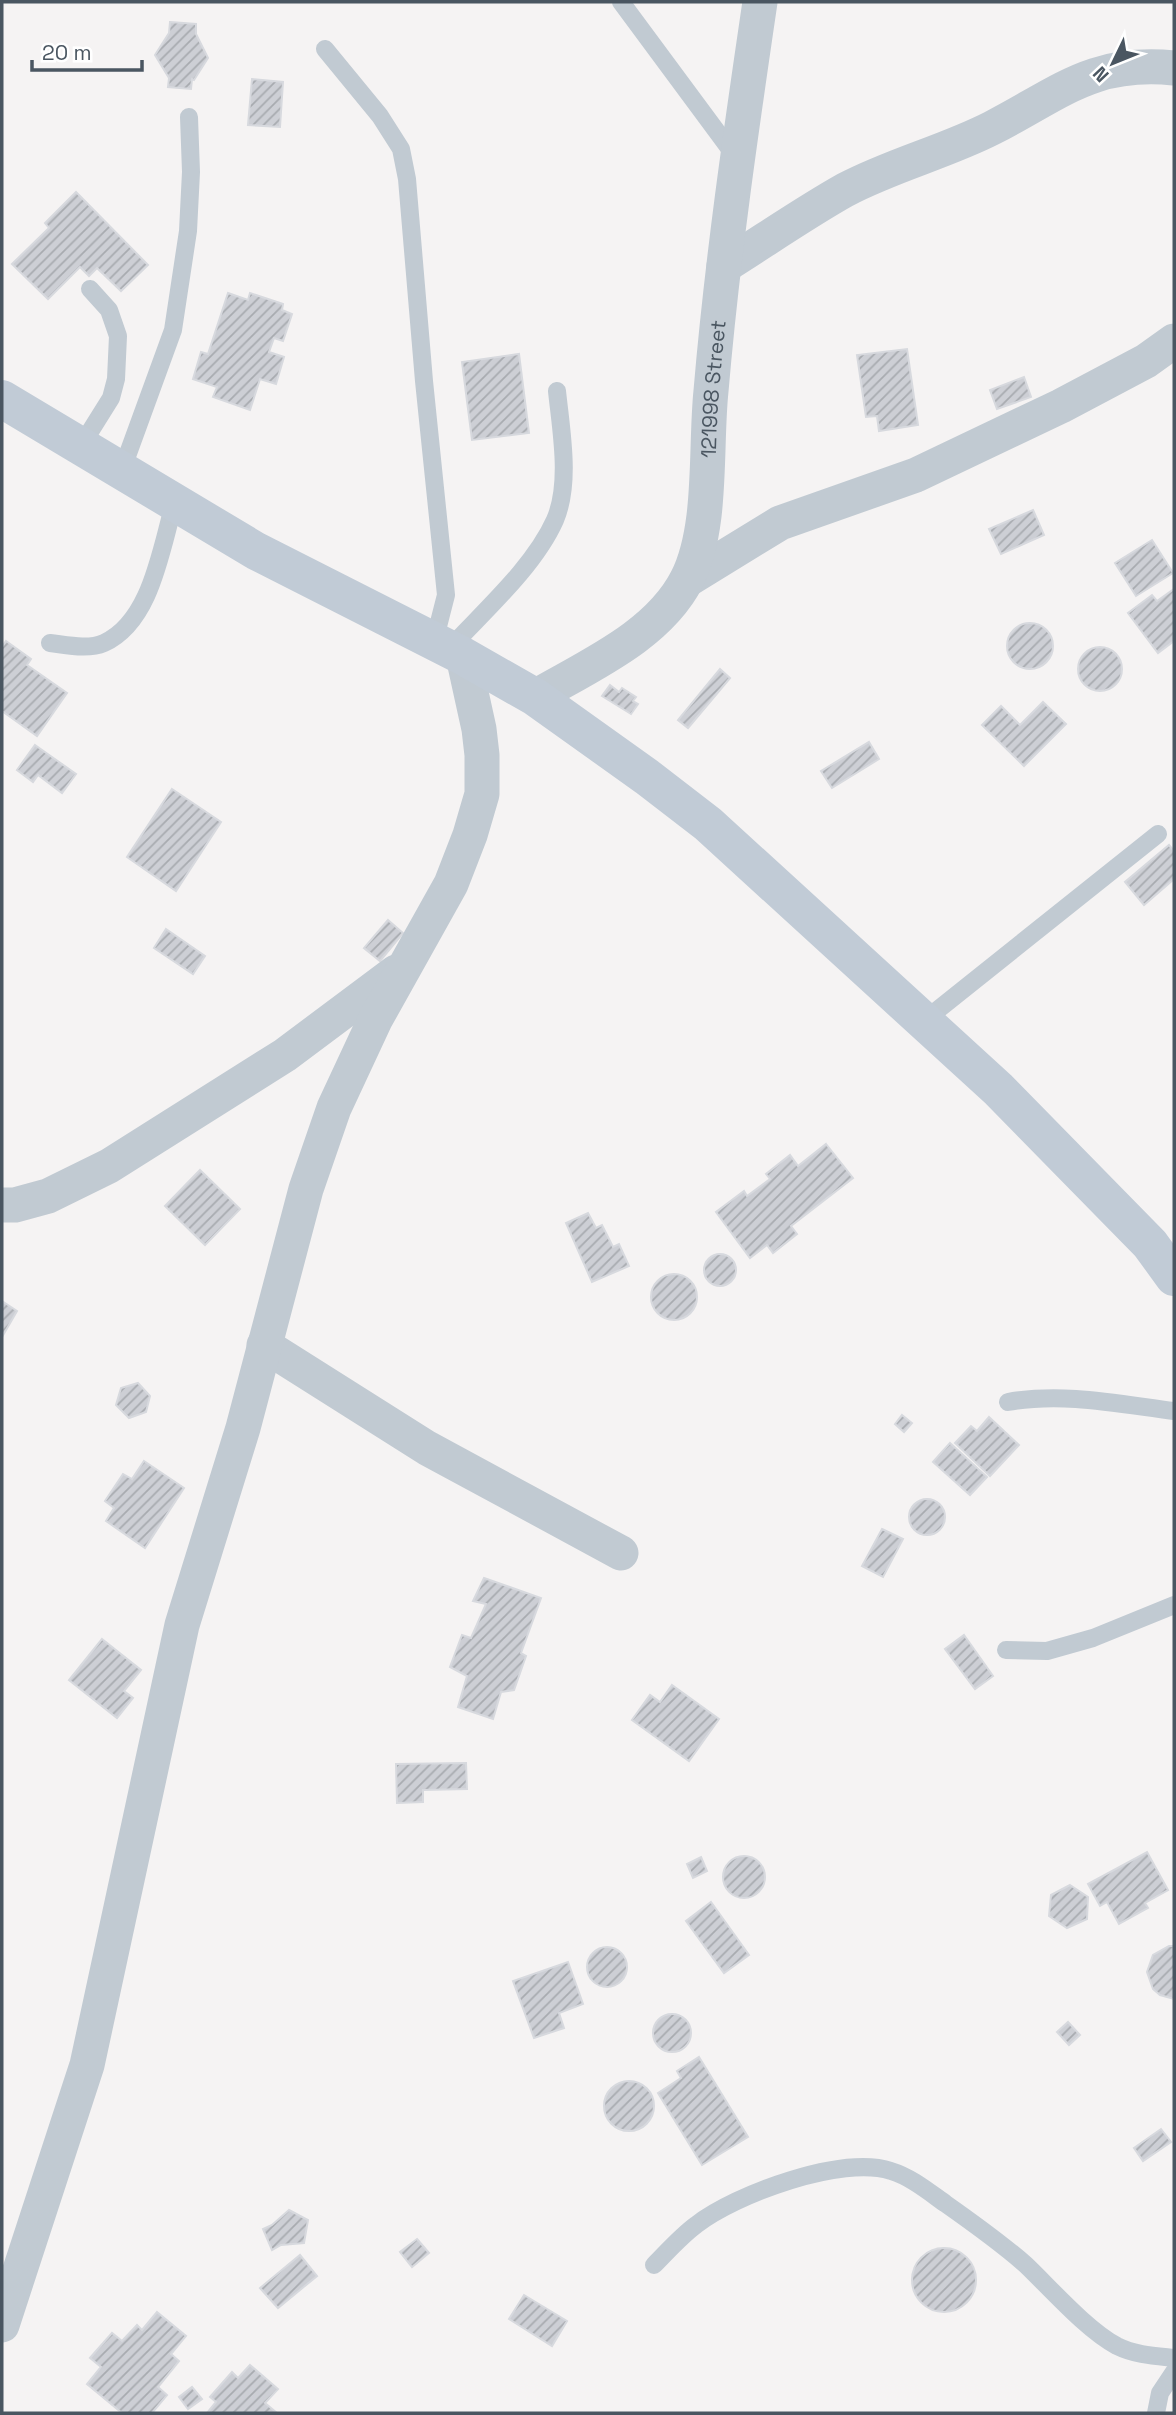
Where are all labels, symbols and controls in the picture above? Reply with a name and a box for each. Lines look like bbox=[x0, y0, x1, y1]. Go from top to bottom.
scale bar bbox=[32, 28, 142, 72]
north arrow bbox=[1078, 28, 1148, 98]
text: 20 m bbox=[42, 39, 92, 66]
text: N bbox=[1087, 61, 1114, 87]
street label: 121998 Street bbox=[694, 319, 731, 459]

